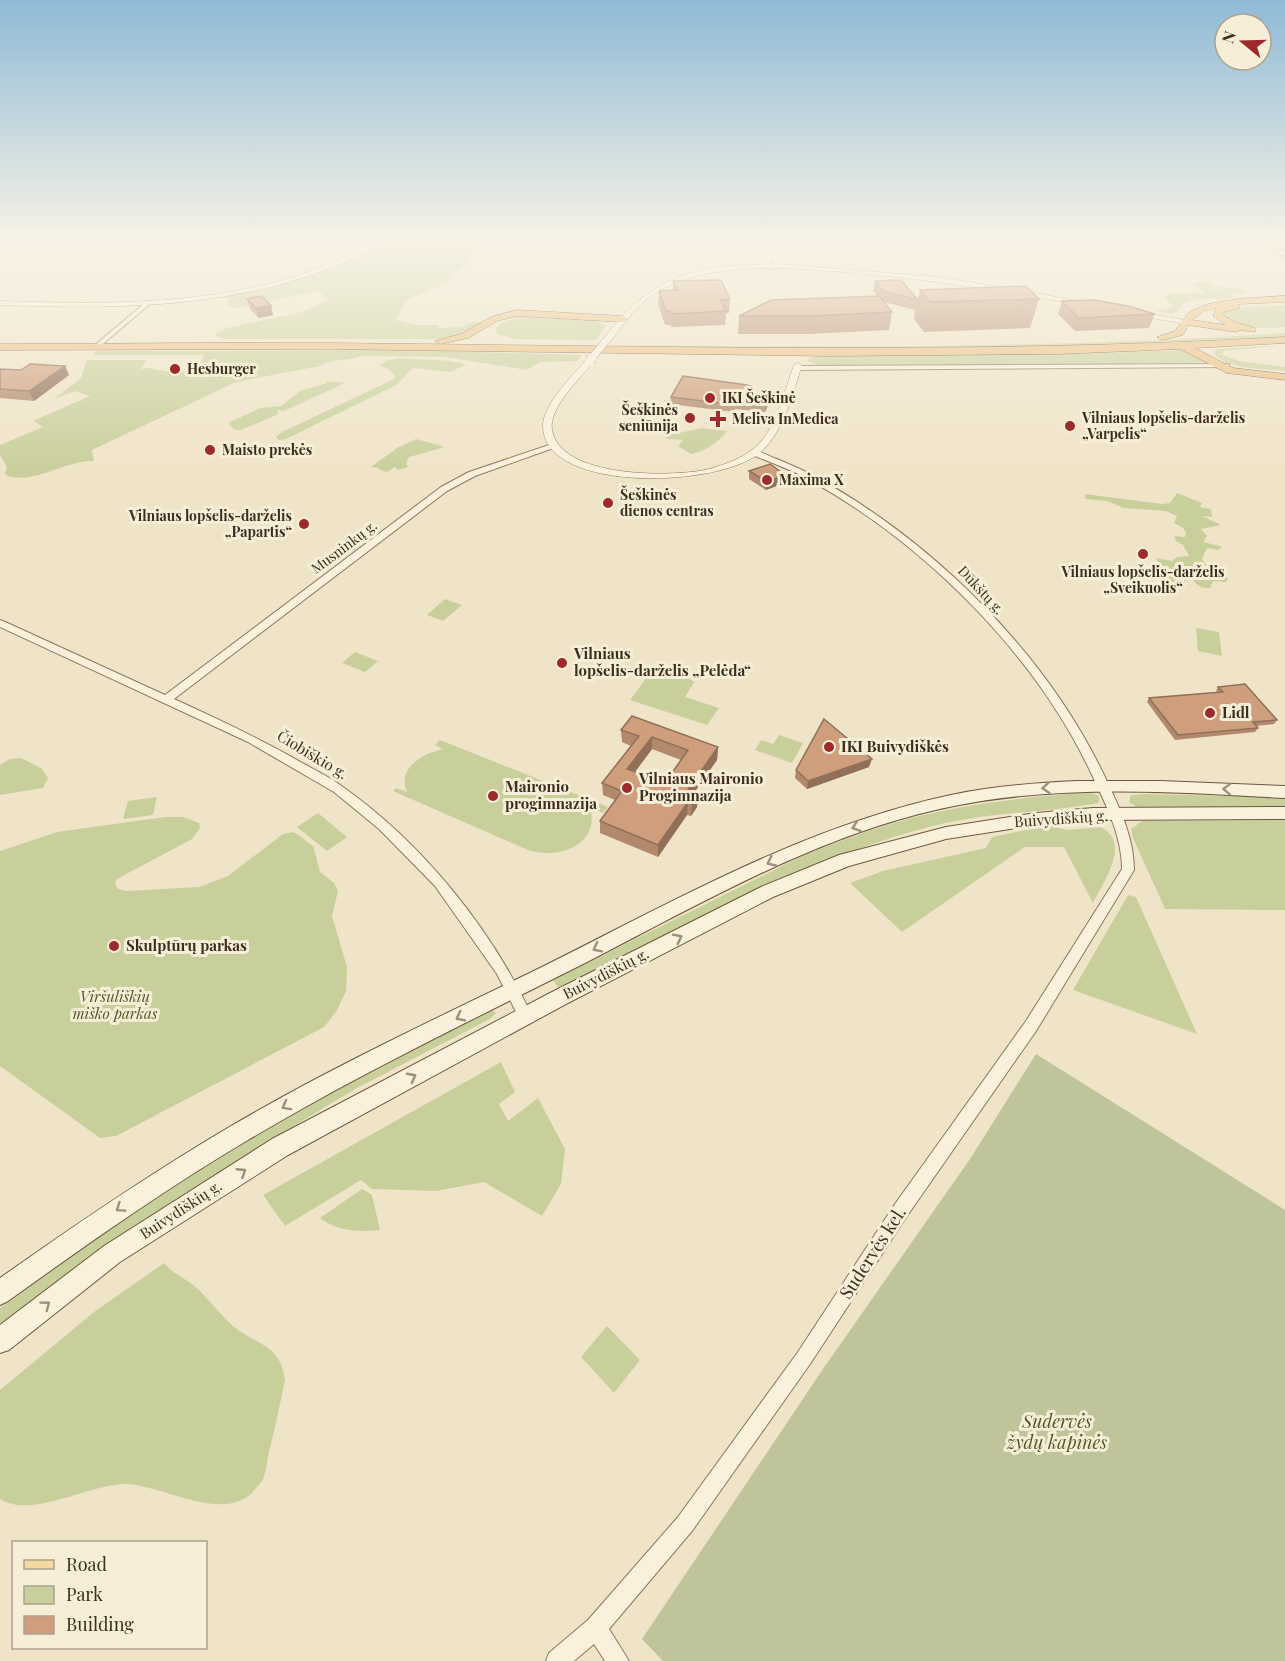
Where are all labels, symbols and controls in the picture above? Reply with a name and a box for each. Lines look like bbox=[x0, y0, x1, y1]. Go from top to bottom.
north arrow bbox=[1213, 12, 1273, 72]
text: N bbox=[1217, 28, 1240, 46]
place label: Hesburger bbox=[187, 359, 256, 378]
marker: Hesburger bbox=[168, 362, 182, 376]
place label: IKI Šeškinė bbox=[722, 388, 796, 407]
marker: IKI Šeškinė bbox=[703, 391, 717, 405]
place label: Šeškinės seniūnija bbox=[619, 400, 679, 435]
place label: Vilniaus lopšelis-darželis „Varpelis“ bbox=[1081, 408, 1245, 443]
place label: Meliva InMedica bbox=[732, 409, 839, 428]
marker: Meliva InMedica bbox=[709, 410, 727, 428]
marker: Šeškinės seniūnija bbox=[683, 411, 697, 425]
marker: Vilniaus lopšelis-darželis „Varpelis“ bbox=[1063, 419, 1077, 433]
place label: Maisto prekės bbox=[222, 440, 312, 459]
marker: Maisto prekės bbox=[203, 443, 217, 457]
place label: Maxima X bbox=[779, 470, 844, 489]
marker: Maxima X bbox=[760, 473, 774, 487]
place label: Šeškinės dienos centras bbox=[620, 485, 714, 520]
marker: Šeškinės dienos centras bbox=[601, 496, 615, 510]
place label: Vilniaus lopšelis-darželis „Papartis“ bbox=[128, 506, 292, 541]
street label: Musninkų g. bbox=[307, 516, 380, 578]
marker: Vilniaus lopšelis-darželis „Papartis“ bbox=[297, 517, 311, 531]
marker: Vilniaus lopšelis-darželis „Sveikuolis“ bbox=[1136, 547, 1150, 561]
street label: Dūkštų g. bbox=[954, 561, 1009, 618]
place label: Vilniaus lopšelis-darželis „Sveikuolis“ bbox=[1060, 562, 1225, 597]
place label: Vilniaus lopšelis-darželis „Pelėda“ bbox=[573, 643, 751, 680]
marker: Vilniaus lopšelis-darželis „Pelėda“ bbox=[555, 656, 569, 670]
place label: Lidl bbox=[1222, 702, 1250, 722]
marker: Lidl bbox=[1203, 706, 1217, 720]
street label: Čiobiškio g. bbox=[274, 725, 351, 783]
place label: IKI Buivydiškės bbox=[841, 736, 949, 756]
marker: IKI Buivydiškės bbox=[822, 740, 836, 754]
place label: Vilniaus Maironio Progimnazija bbox=[638, 768, 763, 805]
place label: Maironio progimnazija bbox=[505, 776, 597, 813]
marker: Vilniaus Maironio Progimnazija bbox=[620, 781, 634, 795]
one-way arrow bbox=[1041, 781, 1051, 794]
one-way arrow bbox=[1222, 783, 1231, 796]
marker: Maironio progimnazija bbox=[486, 789, 500, 803]
street label: Buivydiškių g. bbox=[1013, 805, 1108, 831]
one-way arrow bbox=[851, 820, 861, 833]
one-way arrow bbox=[767, 854, 778, 866]
one-way arrow bbox=[671, 934, 682, 945]
place label: Skulptūrų parkas bbox=[126, 935, 247, 955]
marker: Skulptūrų parkas bbox=[107, 939, 121, 953]
one-way arrow bbox=[592, 941, 603, 952]
street label: Buivydiškių g. bbox=[559, 943, 652, 1003]
park label: Viršuliškių miško parkas bbox=[72, 986, 158, 1023]
one-way arrow bbox=[455, 1010, 466, 1021]
one-way arrow bbox=[405, 1073, 416, 1084]
one-way arrow bbox=[282, 1099, 293, 1110]
one-way arrow bbox=[235, 1168, 246, 1179]
street label: Buivydiškių g. bbox=[136, 1175, 225, 1243]
one-way arrow bbox=[116, 1201, 127, 1212]
street label: Sudervės kel. bbox=[833, 1202, 911, 1303]
one-way arrow bbox=[39, 1302, 50, 1313]
park label: Sudervės žydų kapinės bbox=[1006, 1409, 1107, 1454]
legend bbox=[12, 1541, 207, 1649]
text: Road bbox=[66, 1552, 107, 1576]
text: Park bbox=[66, 1582, 103, 1606]
text: Building bbox=[66, 1612, 134, 1636]

